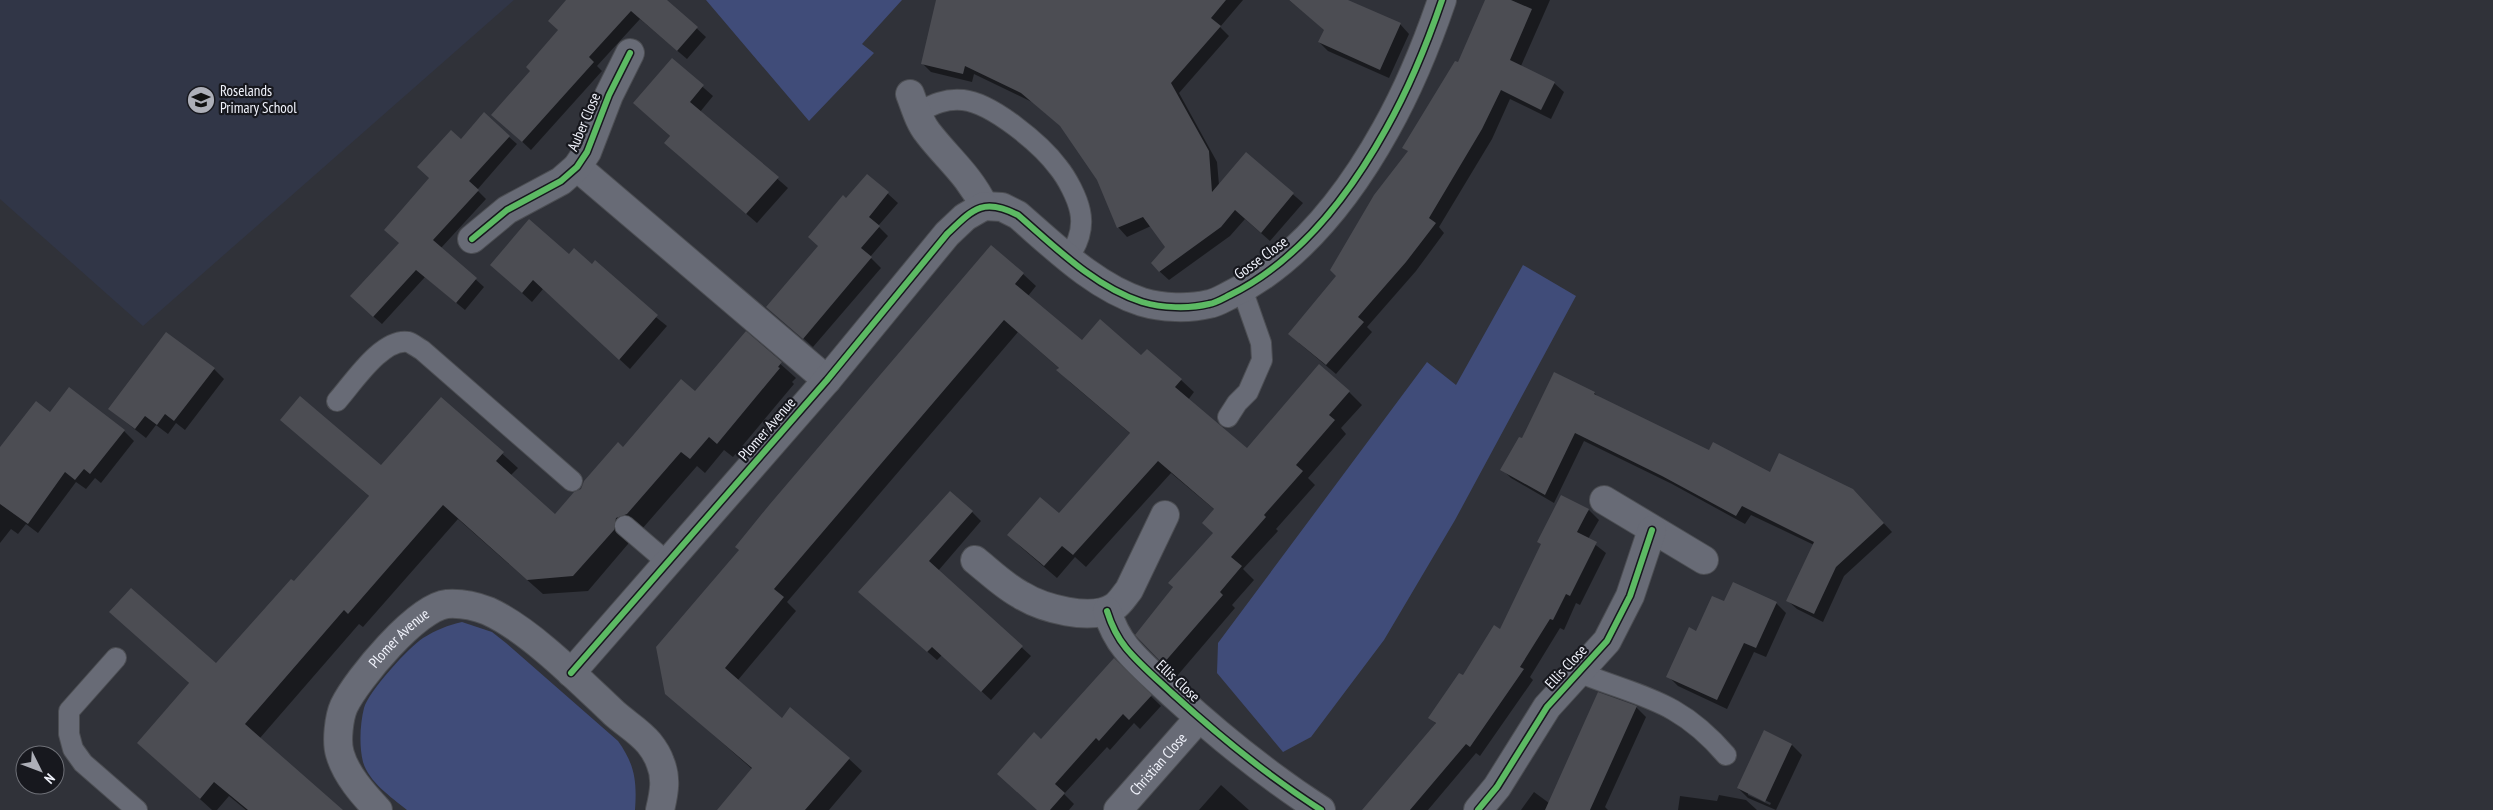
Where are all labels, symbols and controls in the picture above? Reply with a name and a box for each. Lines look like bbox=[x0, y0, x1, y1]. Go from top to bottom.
place label: Roselands Primary School bbox=[220, 81, 297, 117]
school or university icon: Roselands Primary School bbox=[186, 85, 216, 115]
street label: Auber Close bbox=[563, 90, 604, 154]
street label: Gosse Close bbox=[1230, 232, 1291, 283]
street label: Plomer Avenue bbox=[734, 393, 799, 464]
street label: Plomer Avenue bbox=[364, 604, 433, 671]
street label: Ellis Close bbox=[1541, 641, 1591, 693]
street label: Ellis Close bbox=[1152, 656, 1204, 706]
street label: Christian Close bbox=[1125, 729, 1191, 799]
north arrow bbox=[15, 745, 65, 795]
text: N bbox=[40, 770, 59, 788]

